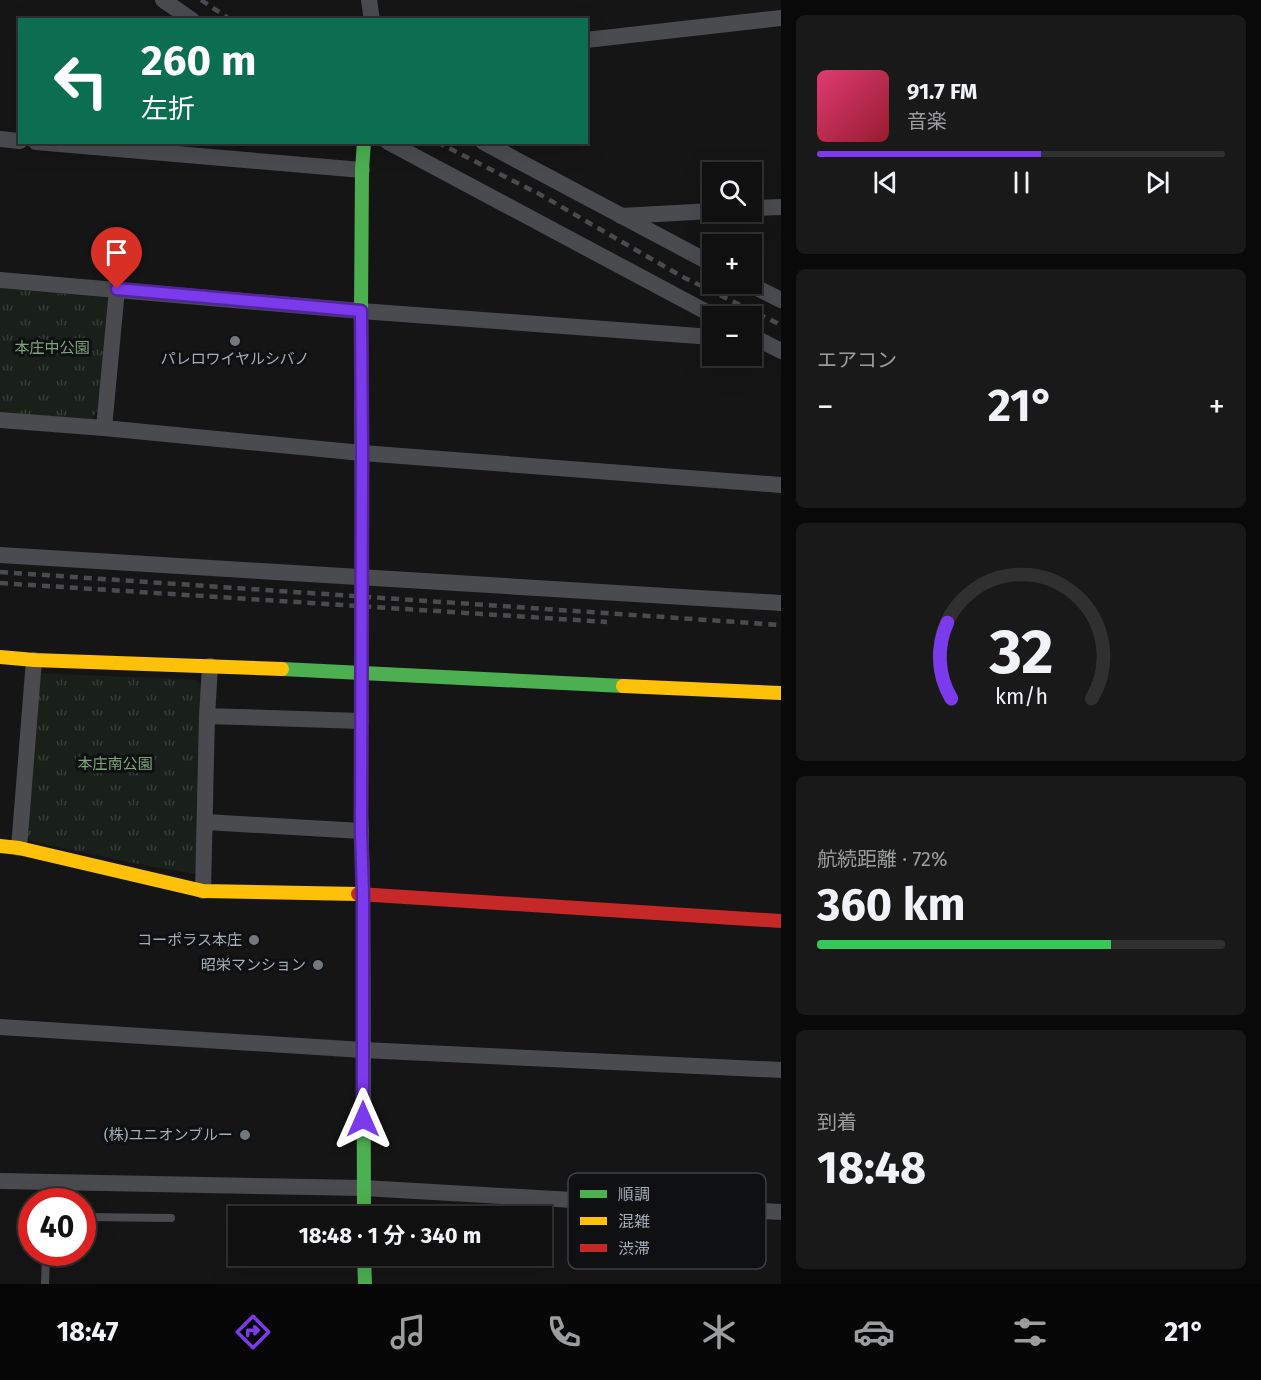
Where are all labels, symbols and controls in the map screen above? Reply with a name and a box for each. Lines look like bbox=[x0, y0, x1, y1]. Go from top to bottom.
text: 260 m bbox=[141, 36, 256, 86]
icon: left bbox=[42, 42, 120, 120]
text: 91.7 FM bbox=[907, 78, 977, 105]
text: 左折 bbox=[141, 93, 195, 125]
text: 音楽 bbox=[907, 109, 947, 133]
map controls bbox=[702, 162, 762, 366]
button: search bbox=[702, 162, 762, 222]
icon: previous bbox=[869, 166, 902, 199]
icon: pause bbox=[1005, 166, 1038, 199]
icon: next bbox=[1141, 166, 1174, 199]
pin bbox=[91, 227, 142, 289]
button: + bbox=[702, 234, 762, 294]
icon: arrive bbox=[100, 236, 133, 269]
button: − bbox=[702, 306, 762, 366]
marker: パレロワイヤルシバノ bbox=[228, 334, 242, 348]
park label: 本庄中公園 bbox=[14, 339, 90, 357]
text: エアコン bbox=[817, 348, 897, 372]
place label: パレロワイヤルシバノ bbox=[160, 350, 310, 368]
text: 21° bbox=[988, 379, 1054, 433]
text: − bbox=[817, 387, 834, 427]
text: + bbox=[1209, 387, 1225, 427]
text: 32 bbox=[988, 615, 1053, 690]
text: km/h bbox=[994, 684, 1048, 710]
park label: 本庄南公園 bbox=[77, 755, 153, 773]
text: 航続距離 · 72% bbox=[817, 847, 947, 871]
text: 360 km bbox=[817, 878, 966, 932]
place label: コーポラス本庄 bbox=[137, 931, 242, 949]
marker: コーポラス本庄 bbox=[247, 933, 261, 947]
place label: 昭栄マンション bbox=[201, 956, 306, 974]
marker: 昭栄マンション bbox=[311, 958, 325, 972]
position arrow bbox=[331, 1087, 395, 1151]
text: 到着 bbox=[817, 1110, 857, 1134]
place label: (株)ユニオンブルー bbox=[104, 1126, 233, 1144]
marker: (株)ユニオンブルー bbox=[238, 1128, 252, 1142]
text: 18:48 bbox=[817, 1141, 926, 1195]
legend bbox=[568, 1173, 766, 1269]
text: 順調 bbox=[618, 1185, 650, 1204]
speed limit sign: 40 bbox=[18, 1188, 96, 1266]
text: 混雑 bbox=[618, 1212, 650, 1231]
text: 18:48 · 1 分 · 340 m bbox=[299, 1222, 481, 1249]
text: 渋滞 bbox=[618, 1239, 650, 1258]
icon: directions bbox=[232, 1311, 274, 1353]
icon: music bbox=[387, 1311, 429, 1353]
icon: phone bbox=[543, 1311, 585, 1353]
icon: climate bbox=[698, 1311, 740, 1353]
icon: car bbox=[853, 1311, 895, 1353]
icon: filters bbox=[1009, 1311, 1051, 1353]
text: 18:47 bbox=[57, 1316, 118, 1348]
text: 21° bbox=[1164, 1316, 1204, 1348]

